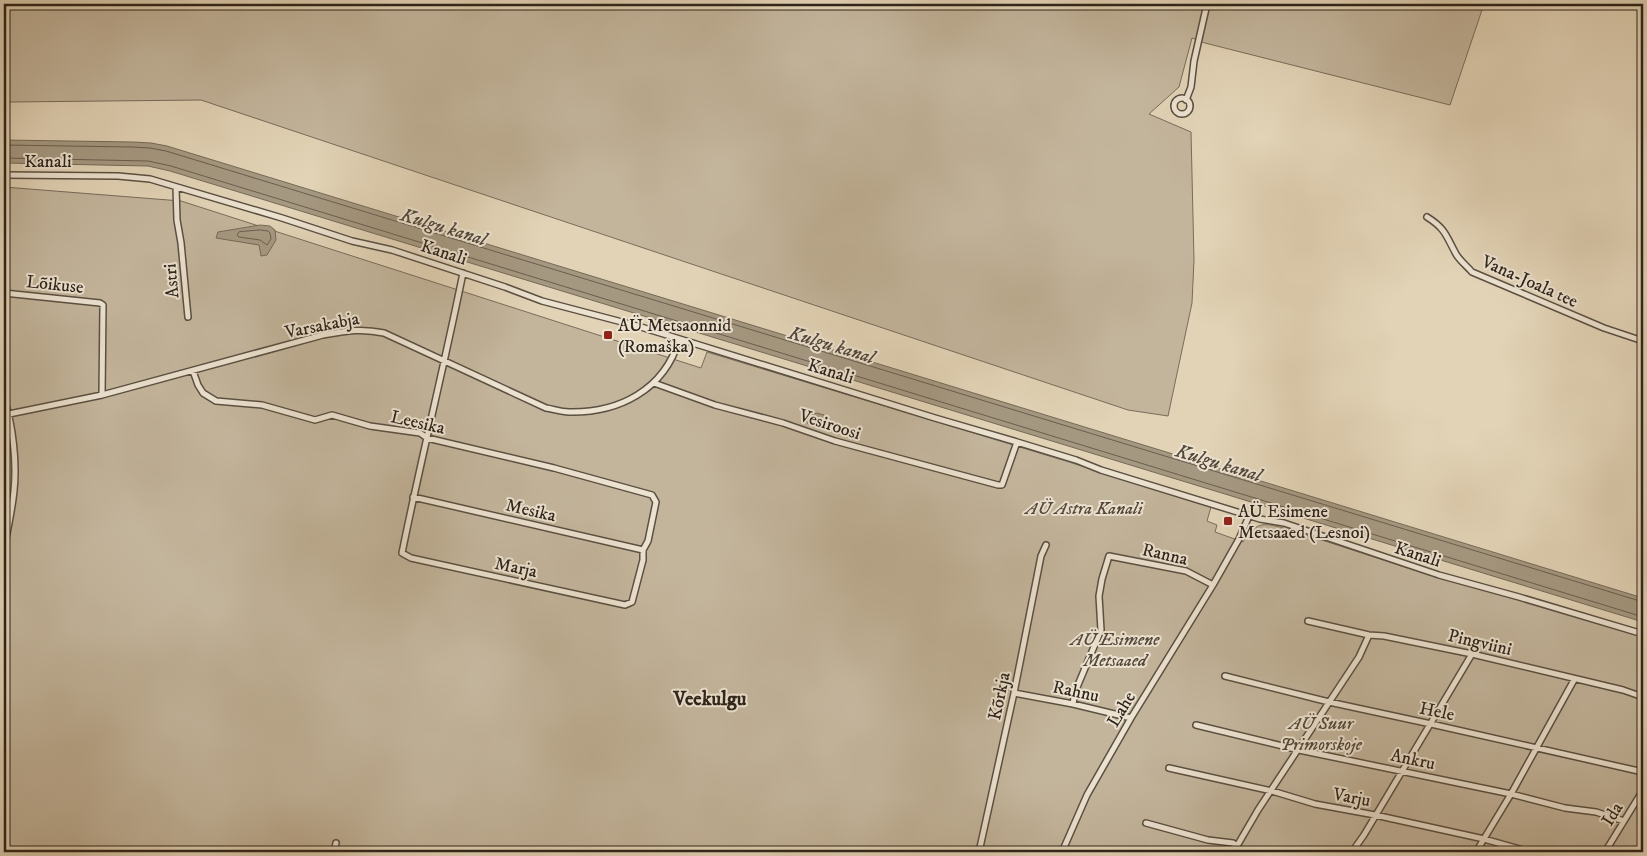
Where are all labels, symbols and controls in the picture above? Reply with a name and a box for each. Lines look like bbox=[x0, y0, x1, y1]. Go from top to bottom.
street label: Kanali bbox=[24, 151, 72, 173]
water label: Kulgu kanal bbox=[397, 203, 491, 252]
street label: Kanali bbox=[418, 235, 470, 271]
street label: Vana-Joala tee bbox=[1477, 250, 1581, 313]
street label: Astri bbox=[160, 263, 184, 299]
street label: Lõikuse bbox=[25, 271, 85, 299]
street label: Varsakabja bbox=[282, 308, 362, 344]
place label: AÜ Metsaonnid (Romaška) bbox=[618, 315, 731, 358]
water label: Kulgu kanal bbox=[785, 321, 879, 370]
marker: AÜ Metsaonnid (Romaška) bbox=[602, 329, 614, 341]
street label: Kanali bbox=[805, 355, 857, 389]
street label: Vesiroosi bbox=[795, 404, 863, 445]
street label: Leesika bbox=[388, 406, 447, 440]
water label: Kulgu kanal bbox=[1172, 439, 1266, 488]
street label: Mesika bbox=[504, 495, 558, 527]
park label: AÜ Astra Kanali bbox=[1024, 498, 1144, 520]
place label: AÜ Esimene Metsaaed (Lesnoi) bbox=[1238, 501, 1370, 544]
marker: AÜ Esimene Metsaaed (Lesnoi) bbox=[1222, 515, 1234, 527]
street label: Kanali bbox=[1392, 537, 1444, 573]
street label: Ranna bbox=[1140, 539, 1190, 571]
street label: Marja bbox=[493, 553, 539, 583]
street label: Pingviini bbox=[1446, 625, 1514, 661]
park label: AÜ Esimene Metsaaed bbox=[1069, 629, 1160, 672]
street label: Kõrkja bbox=[984, 670, 1016, 722]
street label: Rahnu bbox=[1050, 676, 1101, 708]
district label: Veekulgu bbox=[672, 687, 747, 712]
street label: Lahe bbox=[1103, 688, 1141, 731]
street label: Hele bbox=[1417, 698, 1456, 726]
park label: AÜ Suur Primorskoje bbox=[1280, 713, 1363, 756]
street label: Ankru bbox=[1388, 745, 1437, 775]
street label: Varju bbox=[1330, 783, 1373, 812]
street label: Ida bbox=[1597, 798, 1629, 830]

